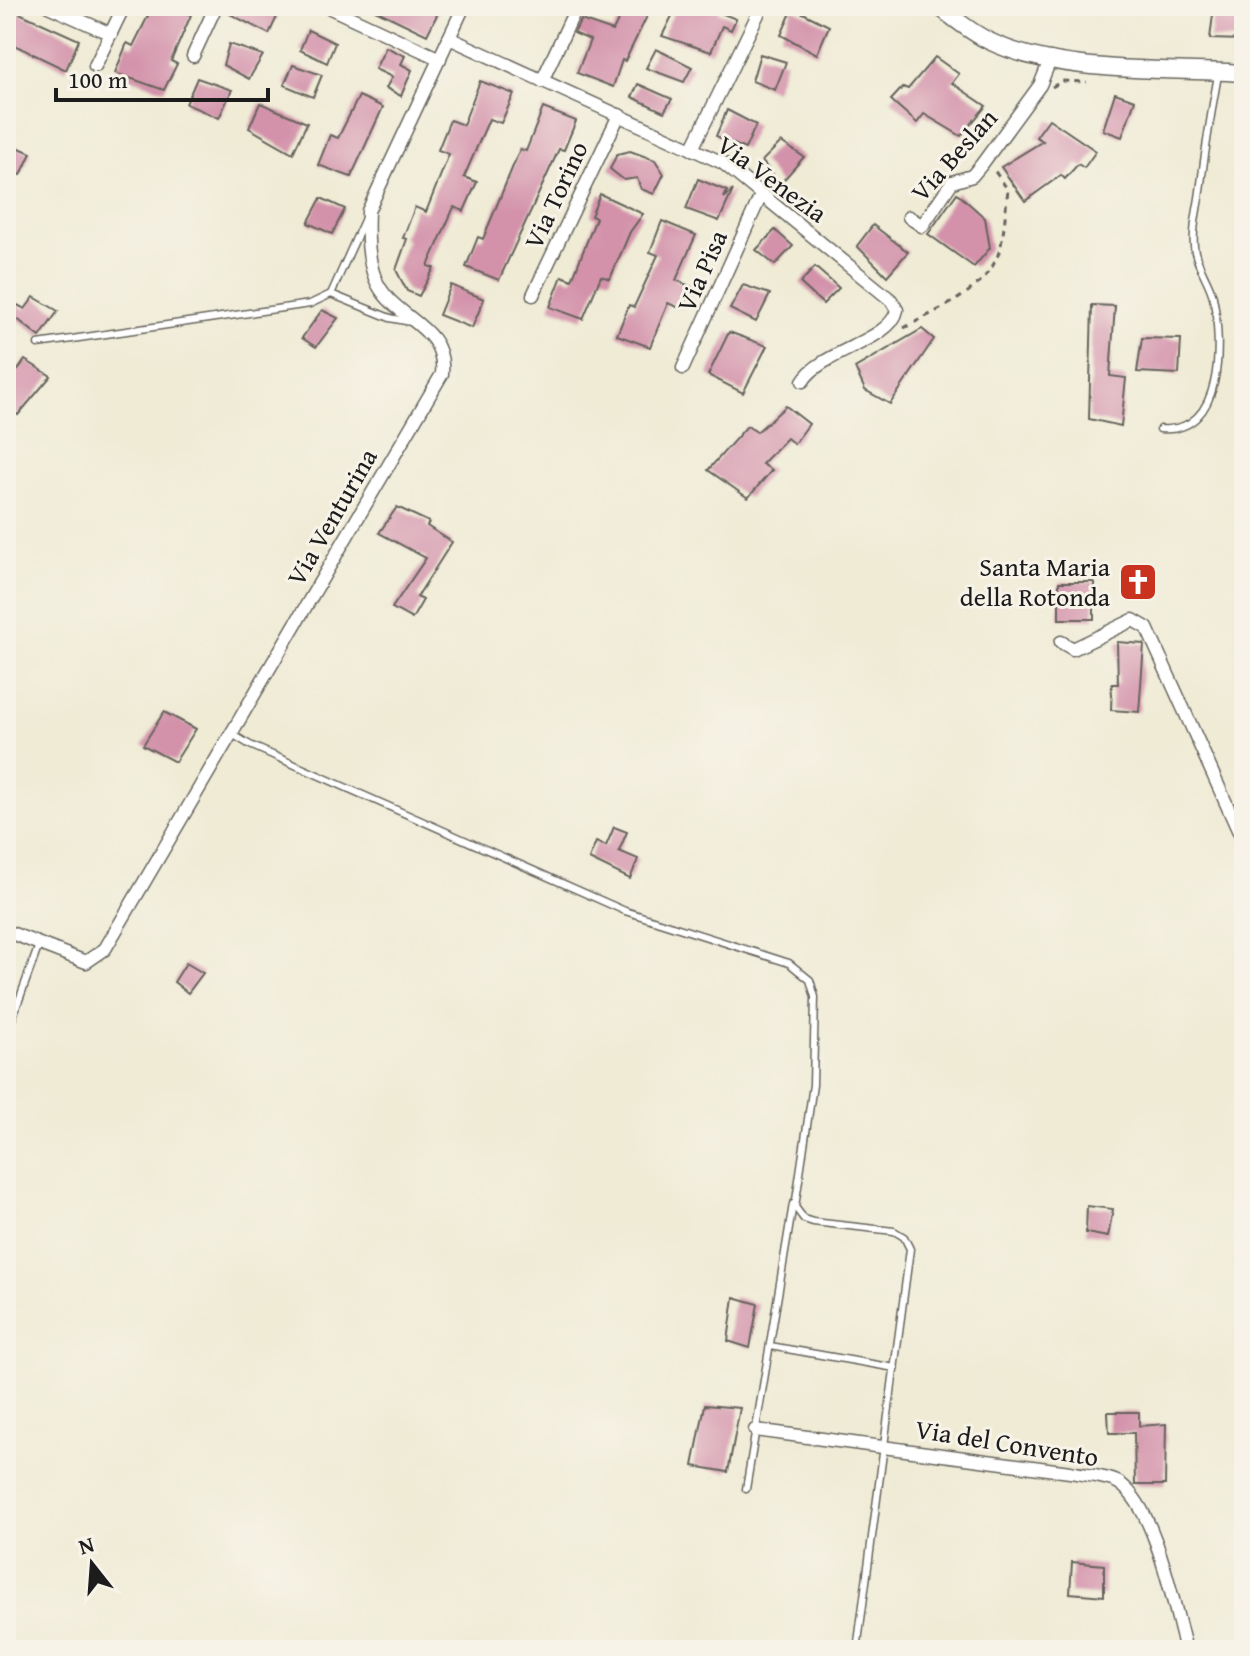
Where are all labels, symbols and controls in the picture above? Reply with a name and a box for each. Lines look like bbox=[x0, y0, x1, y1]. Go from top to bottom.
scale bar bbox=[56, 52, 268, 102]
text: 100 m bbox=[68, 62, 128, 97]
street label: Via Beslan bbox=[901, 99, 1006, 210]
street label: Via Venezia bbox=[709, 125, 836, 232]
street label: Via Torino bbox=[514, 134, 598, 255]
street label: Via Pisa bbox=[666, 223, 737, 318]
street label: Via Venturina bbox=[276, 440, 387, 593]
place label: Santa Maria della Rotonda bbox=[960, 547, 1111, 616]
church icon: Santa Maria della Rotonda bbox=[1117, 561, 1159, 603]
street label: Via del Convento bbox=[913, 1409, 1101, 1476]
north arrow bbox=[52, 1524, 132, 1604]
text: N bbox=[74, 1527, 98, 1562]

